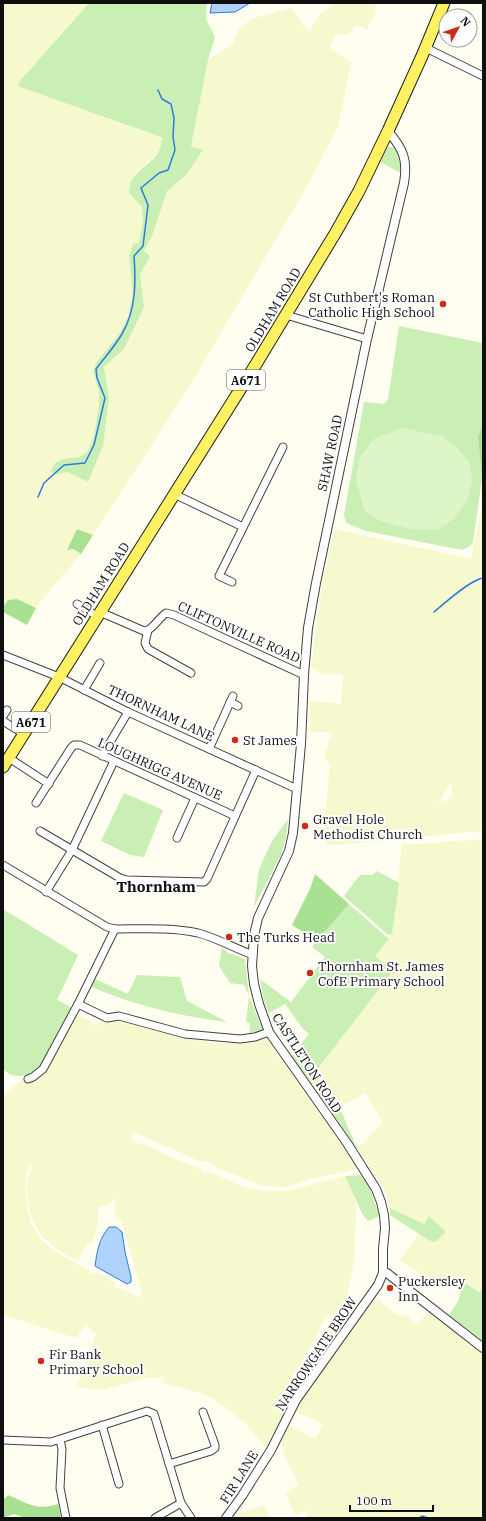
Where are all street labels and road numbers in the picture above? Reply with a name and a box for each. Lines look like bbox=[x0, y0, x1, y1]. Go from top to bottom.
street label: OLDHAM ROAD bbox=[241, 265, 305, 355]
road number: A671 bbox=[227, 370, 265, 390]
street label: SHAW ROAD bbox=[314, 413, 346, 493]
street label: OLDHAM ROAD bbox=[69, 539, 133, 629]
street label: CLIFTONVILLE ROAD bbox=[175, 597, 303, 667]
street label: THORNHAM LANE bbox=[105, 681, 217, 745]
road number: A671 bbox=[12, 712, 50, 732]
street label: LOUGHRIGG AVENUE bbox=[95, 734, 225, 804]
street label: CASTLETON ROAD bbox=[268, 1010, 346, 1116]
street label: NARROWGATE BROW bbox=[272, 1293, 361, 1414]
street label: FIR LANE bbox=[216, 1447, 262, 1507]

